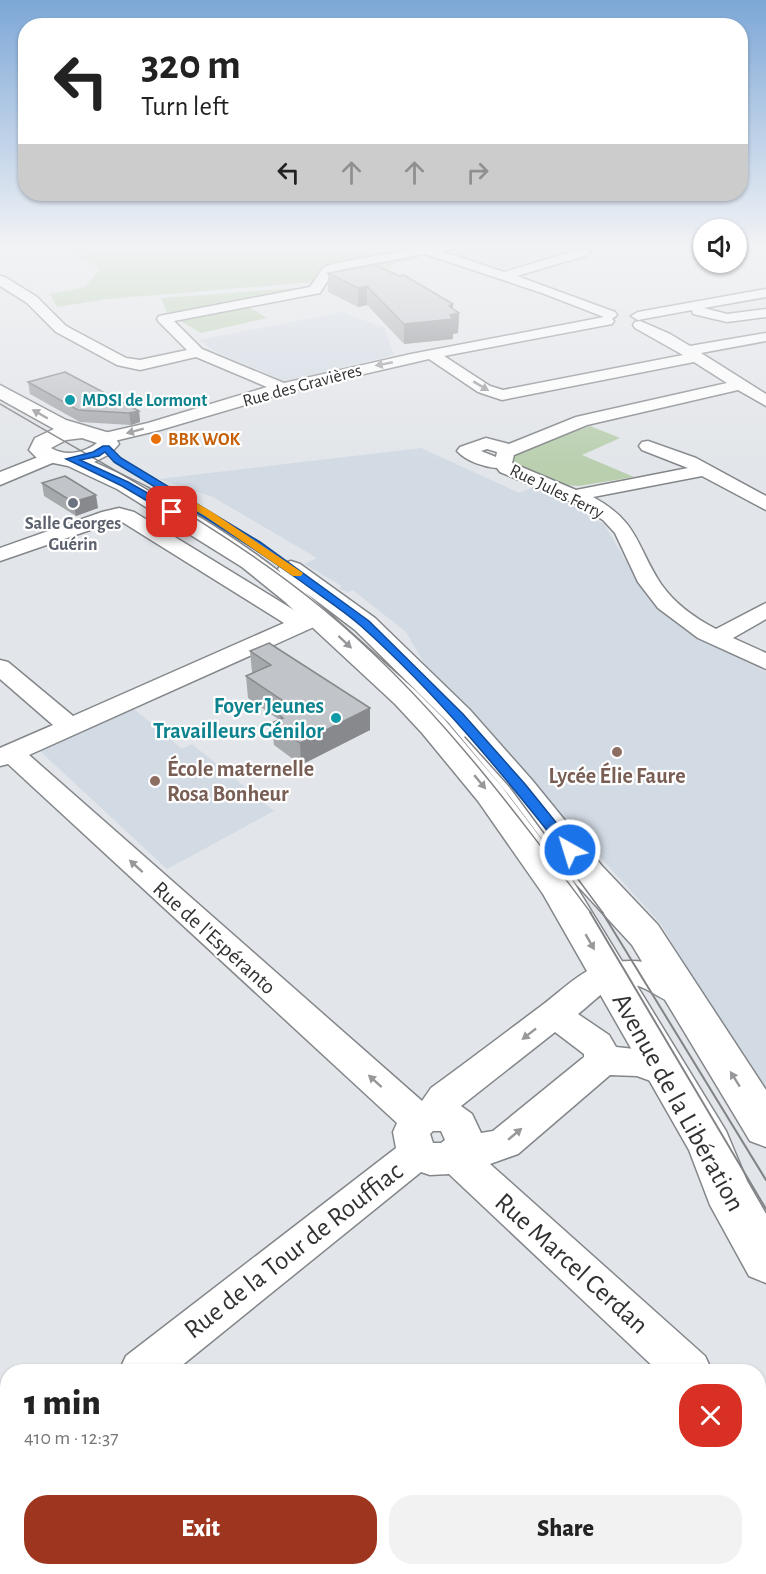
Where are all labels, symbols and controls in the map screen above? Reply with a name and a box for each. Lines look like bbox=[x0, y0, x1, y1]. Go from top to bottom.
icon: left bbox=[42, 42, 120, 120]
text: 320 m bbox=[141, 44, 241, 86]
text: Turn left bbox=[141, 93, 229, 120]
icon: left bbox=[272, 156, 305, 189]
icon: ahead bbox=[335, 156, 368, 189]
icon: ahead bbox=[398, 156, 431, 189]
icon: right bbox=[461, 156, 494, 189]
map controls bbox=[693, 219, 747, 273]
button: sound bbox=[693, 219, 747, 273]
one-way arrow bbox=[375, 360, 394, 369]
street label: Rue des Gravières bbox=[241, 361, 364, 411]
one-way arrow bbox=[473, 381, 489, 392]
place label: MDSI de Lormont bbox=[82, 392, 207, 410]
marker: MDSI de Lormont bbox=[63, 393, 77, 407]
one-way arrow bbox=[32, 408, 48, 419]
one-way arrow bbox=[126, 427, 144, 437]
place label: BBK WOK bbox=[168, 431, 240, 449]
marker: BBK WOK bbox=[149, 432, 163, 446]
street label: Rue Jules Ferry bbox=[507, 461, 607, 522]
pin bbox=[146, 486, 197, 537]
icon: arrive bbox=[155, 495, 188, 528]
marker: Salle Georges Guérin bbox=[66, 496, 80, 510]
place label: Salle Georges Guérin bbox=[25, 515, 121, 554]
one-way arrow bbox=[337, 635, 352, 649]
place label: Foyer Jeunes Travailleurs Génilor bbox=[153, 695, 324, 742]
marker: Foyer Jeunes Travailleurs Génilor bbox=[329, 711, 343, 725]
marker: Lycée Élie Faure bbox=[610, 745, 624, 759]
place label: École maternelle Rosa Bonheur bbox=[167, 755, 314, 805]
place label: Lycée Élie Faure bbox=[548, 762, 686, 788]
marker: École maternelle Rosa Bonheur bbox=[148, 774, 162, 788]
one-way arrow bbox=[473, 774, 486, 789]
position arrow bbox=[538, 818, 602, 882]
one-way arrow bbox=[129, 859, 144, 873]
street label: Rue de l'Espéranto bbox=[149, 877, 280, 998]
one-way arrow bbox=[585, 934, 595, 951]
street label: Avenue de la Libération bbox=[607, 989, 750, 1216]
one-way arrow bbox=[521, 1027, 536, 1039]
one-way arrow bbox=[730, 1071, 741, 1087]
one-way arrow bbox=[368, 1074, 383, 1088]
one-way arrow bbox=[507, 1128, 523, 1141]
street label: Rue de la Tour de Rouffiac bbox=[179, 1157, 407, 1344]
street label: Rue Marcel Cerdan bbox=[490, 1188, 653, 1339]
button: close bbox=[679, 1384, 742, 1447]
text: 1 min bbox=[24, 1385, 101, 1421]
text: 410 m · 12:37 bbox=[24, 1428, 119, 1448]
button: Exit bbox=[24, 1495, 377, 1564]
button: Share bbox=[389, 1495, 742, 1564]

